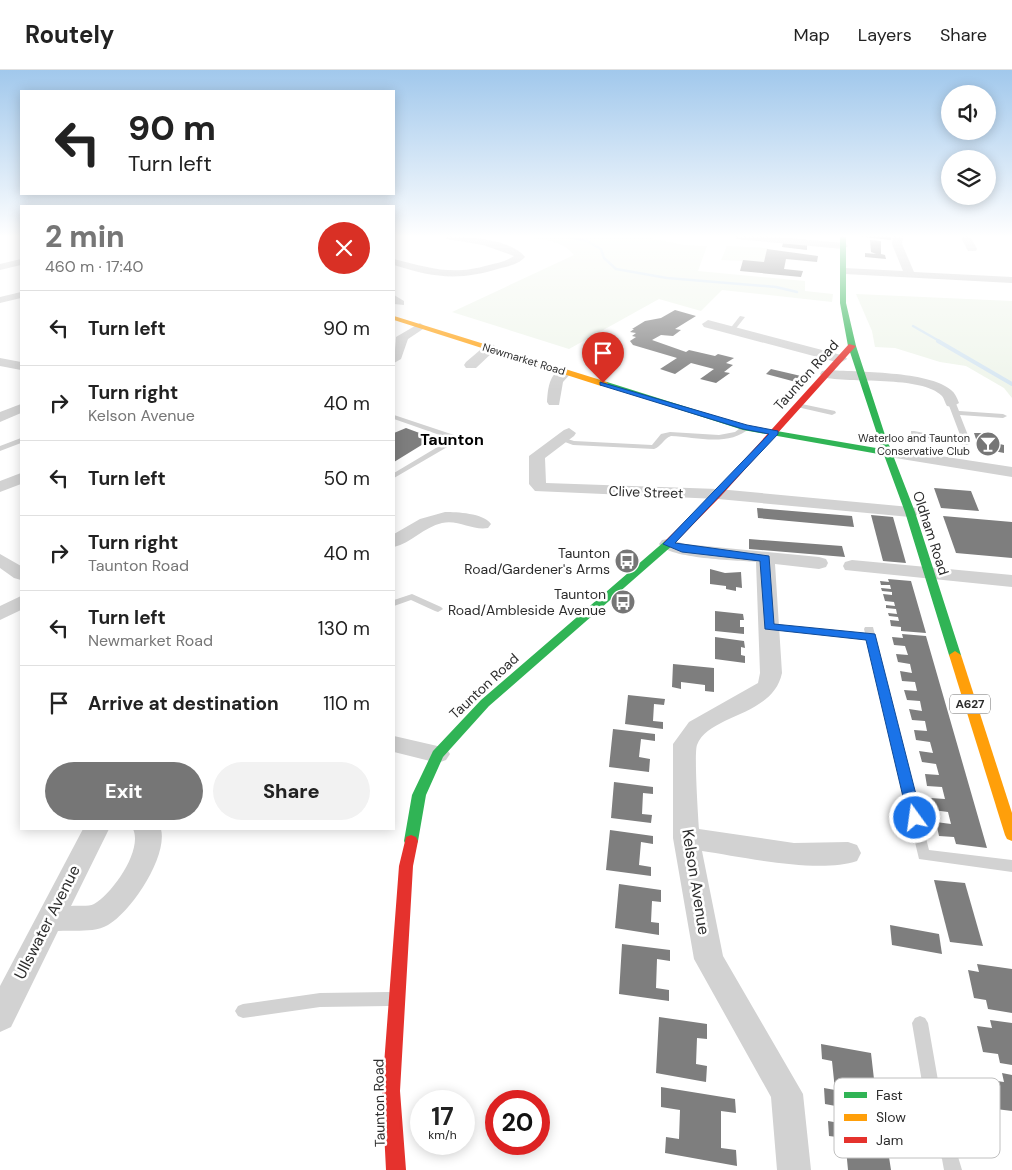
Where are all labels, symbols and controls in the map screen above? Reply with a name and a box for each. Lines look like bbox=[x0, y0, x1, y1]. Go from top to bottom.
text: Routely bbox=[25, 19, 114, 50]
text: Map bbox=[794, 23, 830, 47]
text: Layers bbox=[858, 23, 912, 47]
text: Share bbox=[940, 23, 987, 47]
map controls bbox=[941, 85, 996, 205]
button: sound bbox=[941, 85, 996, 140]
text: 90 m bbox=[128, 105, 216, 151]
icon: left bbox=[45, 110, 110, 175]
text: Turn left bbox=[128, 149, 212, 178]
button: layers bbox=[941, 150, 996, 205]
text: 2 min bbox=[45, 217, 125, 256]
button: close bbox=[318, 222, 370, 274]
text: 460 m · 17:40 bbox=[45, 256, 143, 277]
icon: left bbox=[45, 314, 73, 342]
text: Turn left bbox=[88, 316, 166, 341]
text: 90 m bbox=[323, 316, 370, 341]
pin bbox=[582, 332, 624, 383]
street label: Taunton Road bbox=[770, 336, 842, 414]
icon: arrive bbox=[589, 339, 617, 367]
street label: Newmarket Road bbox=[481, 340, 567, 378]
text: Turn right bbox=[88, 380, 178, 405]
icon: right bbox=[45, 389, 73, 417]
text: 40 m bbox=[323, 391, 370, 416]
text: Kelson Avenue bbox=[88, 405, 195, 426]
district label: Taunton bbox=[420, 429, 484, 450]
place label: Waterloo and Taunton Conservative Club bbox=[858, 431, 970, 458]
bar icon: Waterloo and Taunton Conservative Club bbox=[975, 431, 1001, 457]
icon: left bbox=[45, 464, 73, 492]
text: Turn left bbox=[88, 466, 166, 491]
text: 50 m bbox=[323, 466, 370, 491]
street label: Clive Street bbox=[608, 482, 684, 502]
street label: Oldham Road bbox=[909, 489, 953, 577]
text: Turn right bbox=[88, 530, 178, 555]
icon: right bbox=[45, 539, 73, 567]
text: 40 m bbox=[323, 541, 370, 566]
place label: Taunton Road/Gardener's Arms bbox=[464, 544, 610, 578]
bus stop icon: Taunton Road/Gardener's Arms bbox=[614, 548, 640, 574]
text: Taunton Road bbox=[88, 555, 189, 576]
place label: Taunton Road/Ambleside Avenue bbox=[448, 585, 606, 619]
bus stop icon: Taunton Road/Ambleside Avenue bbox=[610, 589, 636, 615]
text: Turn left bbox=[88, 605, 166, 630]
icon: left bbox=[45, 614, 73, 642]
text: 130 m bbox=[318, 616, 370, 641]
text: Newmarket Road bbox=[88, 630, 213, 651]
street label: Taunton Road bbox=[446, 649, 522, 723]
icon: arrive bbox=[45, 689, 73, 717]
text: Arrive at destination bbox=[88, 691, 279, 716]
text: 110 m bbox=[323, 691, 370, 716]
road number: A627 bbox=[950, 694, 990, 714]
button: Exit bbox=[45, 762, 203, 820]
button: Share bbox=[213, 762, 370, 820]
position arrow bbox=[888, 791, 940, 843]
street label: Kelson Avenue bbox=[677, 828, 715, 936]
street label: Ullswater Avenue bbox=[9, 861, 85, 983]
street label: Taunton Road bbox=[369, 1059, 389, 1147]
legend bbox=[834, 1078, 1000, 1158]
text: Fast bbox=[876, 1086, 903, 1104]
speed limit sign: 20 bbox=[485, 1090, 550, 1155]
text: 17 bbox=[431, 1100, 454, 1133]
text: Slow bbox=[876, 1108, 906, 1126]
text: km/h bbox=[428, 1127, 457, 1143]
text: Jam bbox=[876, 1131, 903, 1149]

